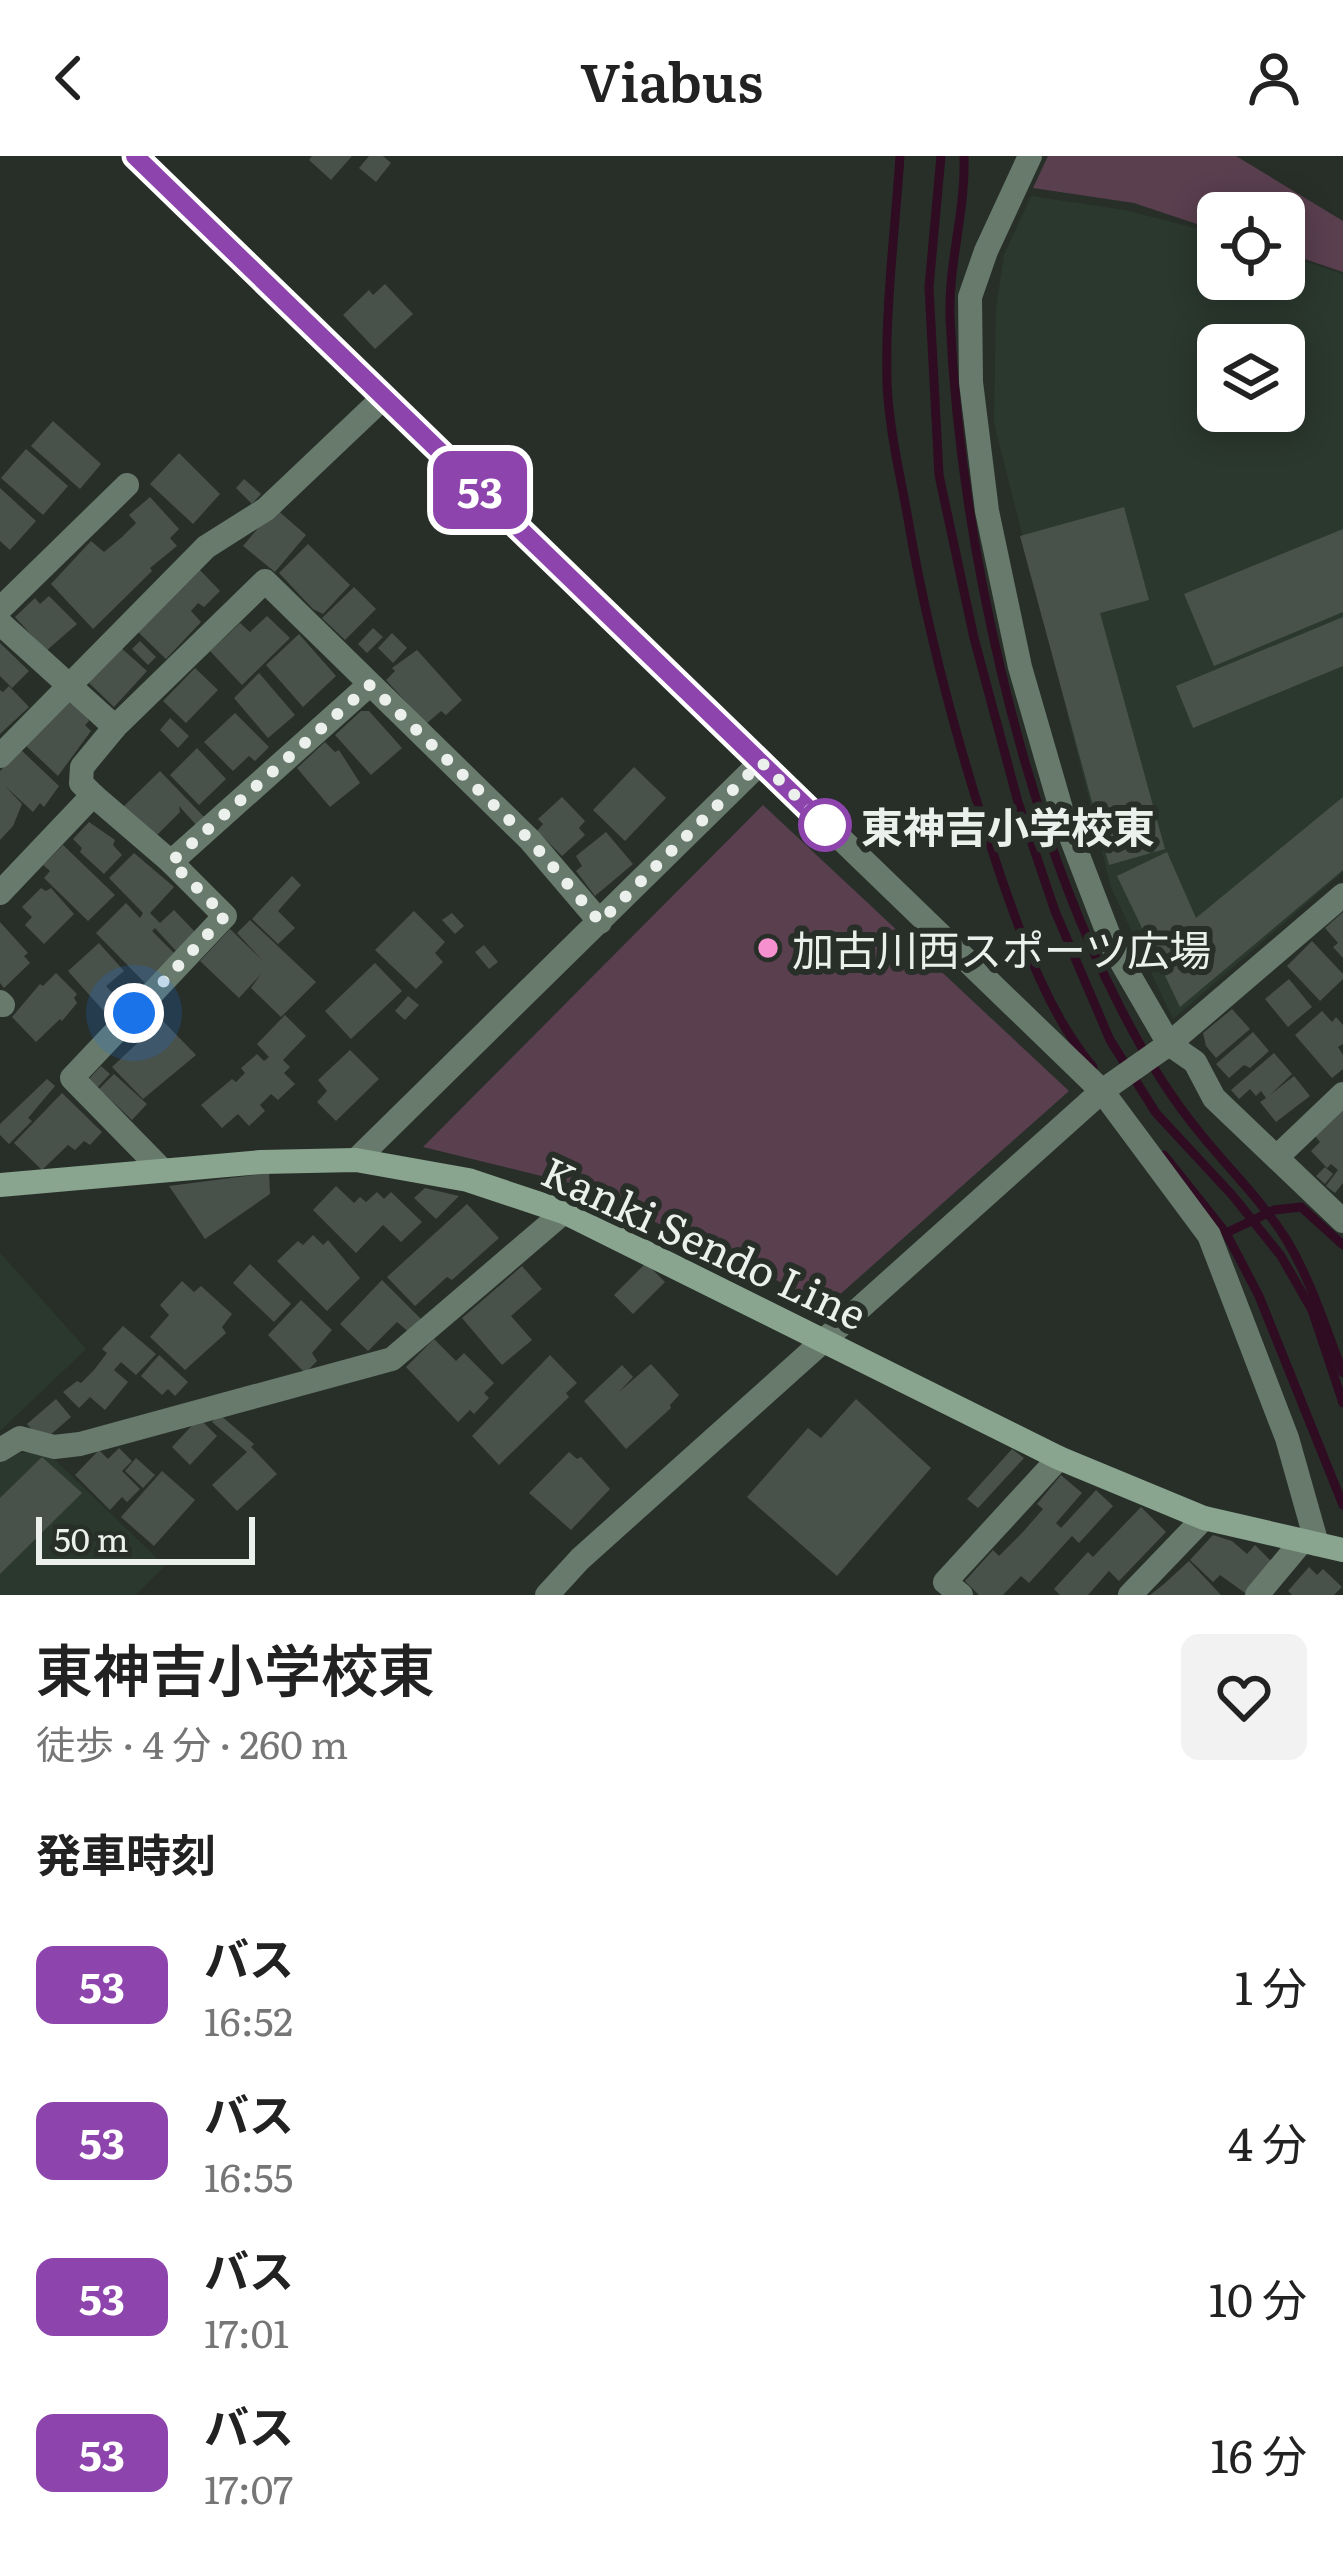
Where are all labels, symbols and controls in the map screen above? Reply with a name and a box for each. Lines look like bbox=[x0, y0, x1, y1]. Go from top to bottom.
text: Viabus bbox=[580, 38, 763, 119]
icon: back bbox=[36, 45, 102, 111]
icon: person bbox=[1241, 45, 1307, 111]
map controls bbox=[1197, 192, 1305, 432]
button: locate bbox=[1197, 192, 1305, 300]
button: layers bbox=[1197, 324, 1305, 432]
line badge: 53 bbox=[426, 451, 534, 529]
text: 53 bbox=[457, 459, 503, 521]
place label: 東神吉小学校東 bbox=[861, 794, 1155, 856]
marker: 東神吉小学校東 bbox=[800, 800, 850, 850]
place label: 加古川西スポーツ広場 bbox=[792, 917, 1211, 979]
marker: 加古川西スポーツ広場 bbox=[755, 935, 781, 961]
your location bbox=[104, 983, 164, 1043]
street label: Kanki Sendo Line bbox=[533, 1139, 877, 1343]
scale bar bbox=[36, 1511, 255, 1564]
text: 50 m bbox=[54, 1513, 128, 1562]
text: 東神吉小学校東 bbox=[36, 1625, 435, 1710]
button: heart bbox=[1181, 1634, 1307, 1760]
text: 徒歩 · 4 分 · 260 m bbox=[36, 1713, 348, 1771]
text: 発車時刻 bbox=[36, 1819, 216, 1886]
text: バス bbox=[204, 1923, 294, 1990]
text: 1 分 bbox=[1235, 1952, 1307, 2019]
text: 53 bbox=[79, 1954, 125, 2016]
text: 16:52 bbox=[204, 1990, 293, 2048]
text: バス bbox=[204, 2079, 294, 2146]
text: 4 分 bbox=[1228, 2108, 1307, 2175]
text: 53 bbox=[79, 2110, 125, 2172]
text: 16:55 bbox=[204, 2146, 293, 2204]
text: バス bbox=[204, 2235, 294, 2302]
text: 10 分 bbox=[1209, 2264, 1307, 2331]
text: 53 bbox=[79, 2266, 125, 2328]
text: 17:01 bbox=[204, 2302, 289, 2360]
text: バス bbox=[204, 2391, 294, 2458]
text: 16 分 bbox=[1211, 2420, 1307, 2487]
text: 53 bbox=[79, 2422, 125, 2484]
text: 17:07 bbox=[204, 2458, 293, 2516]

